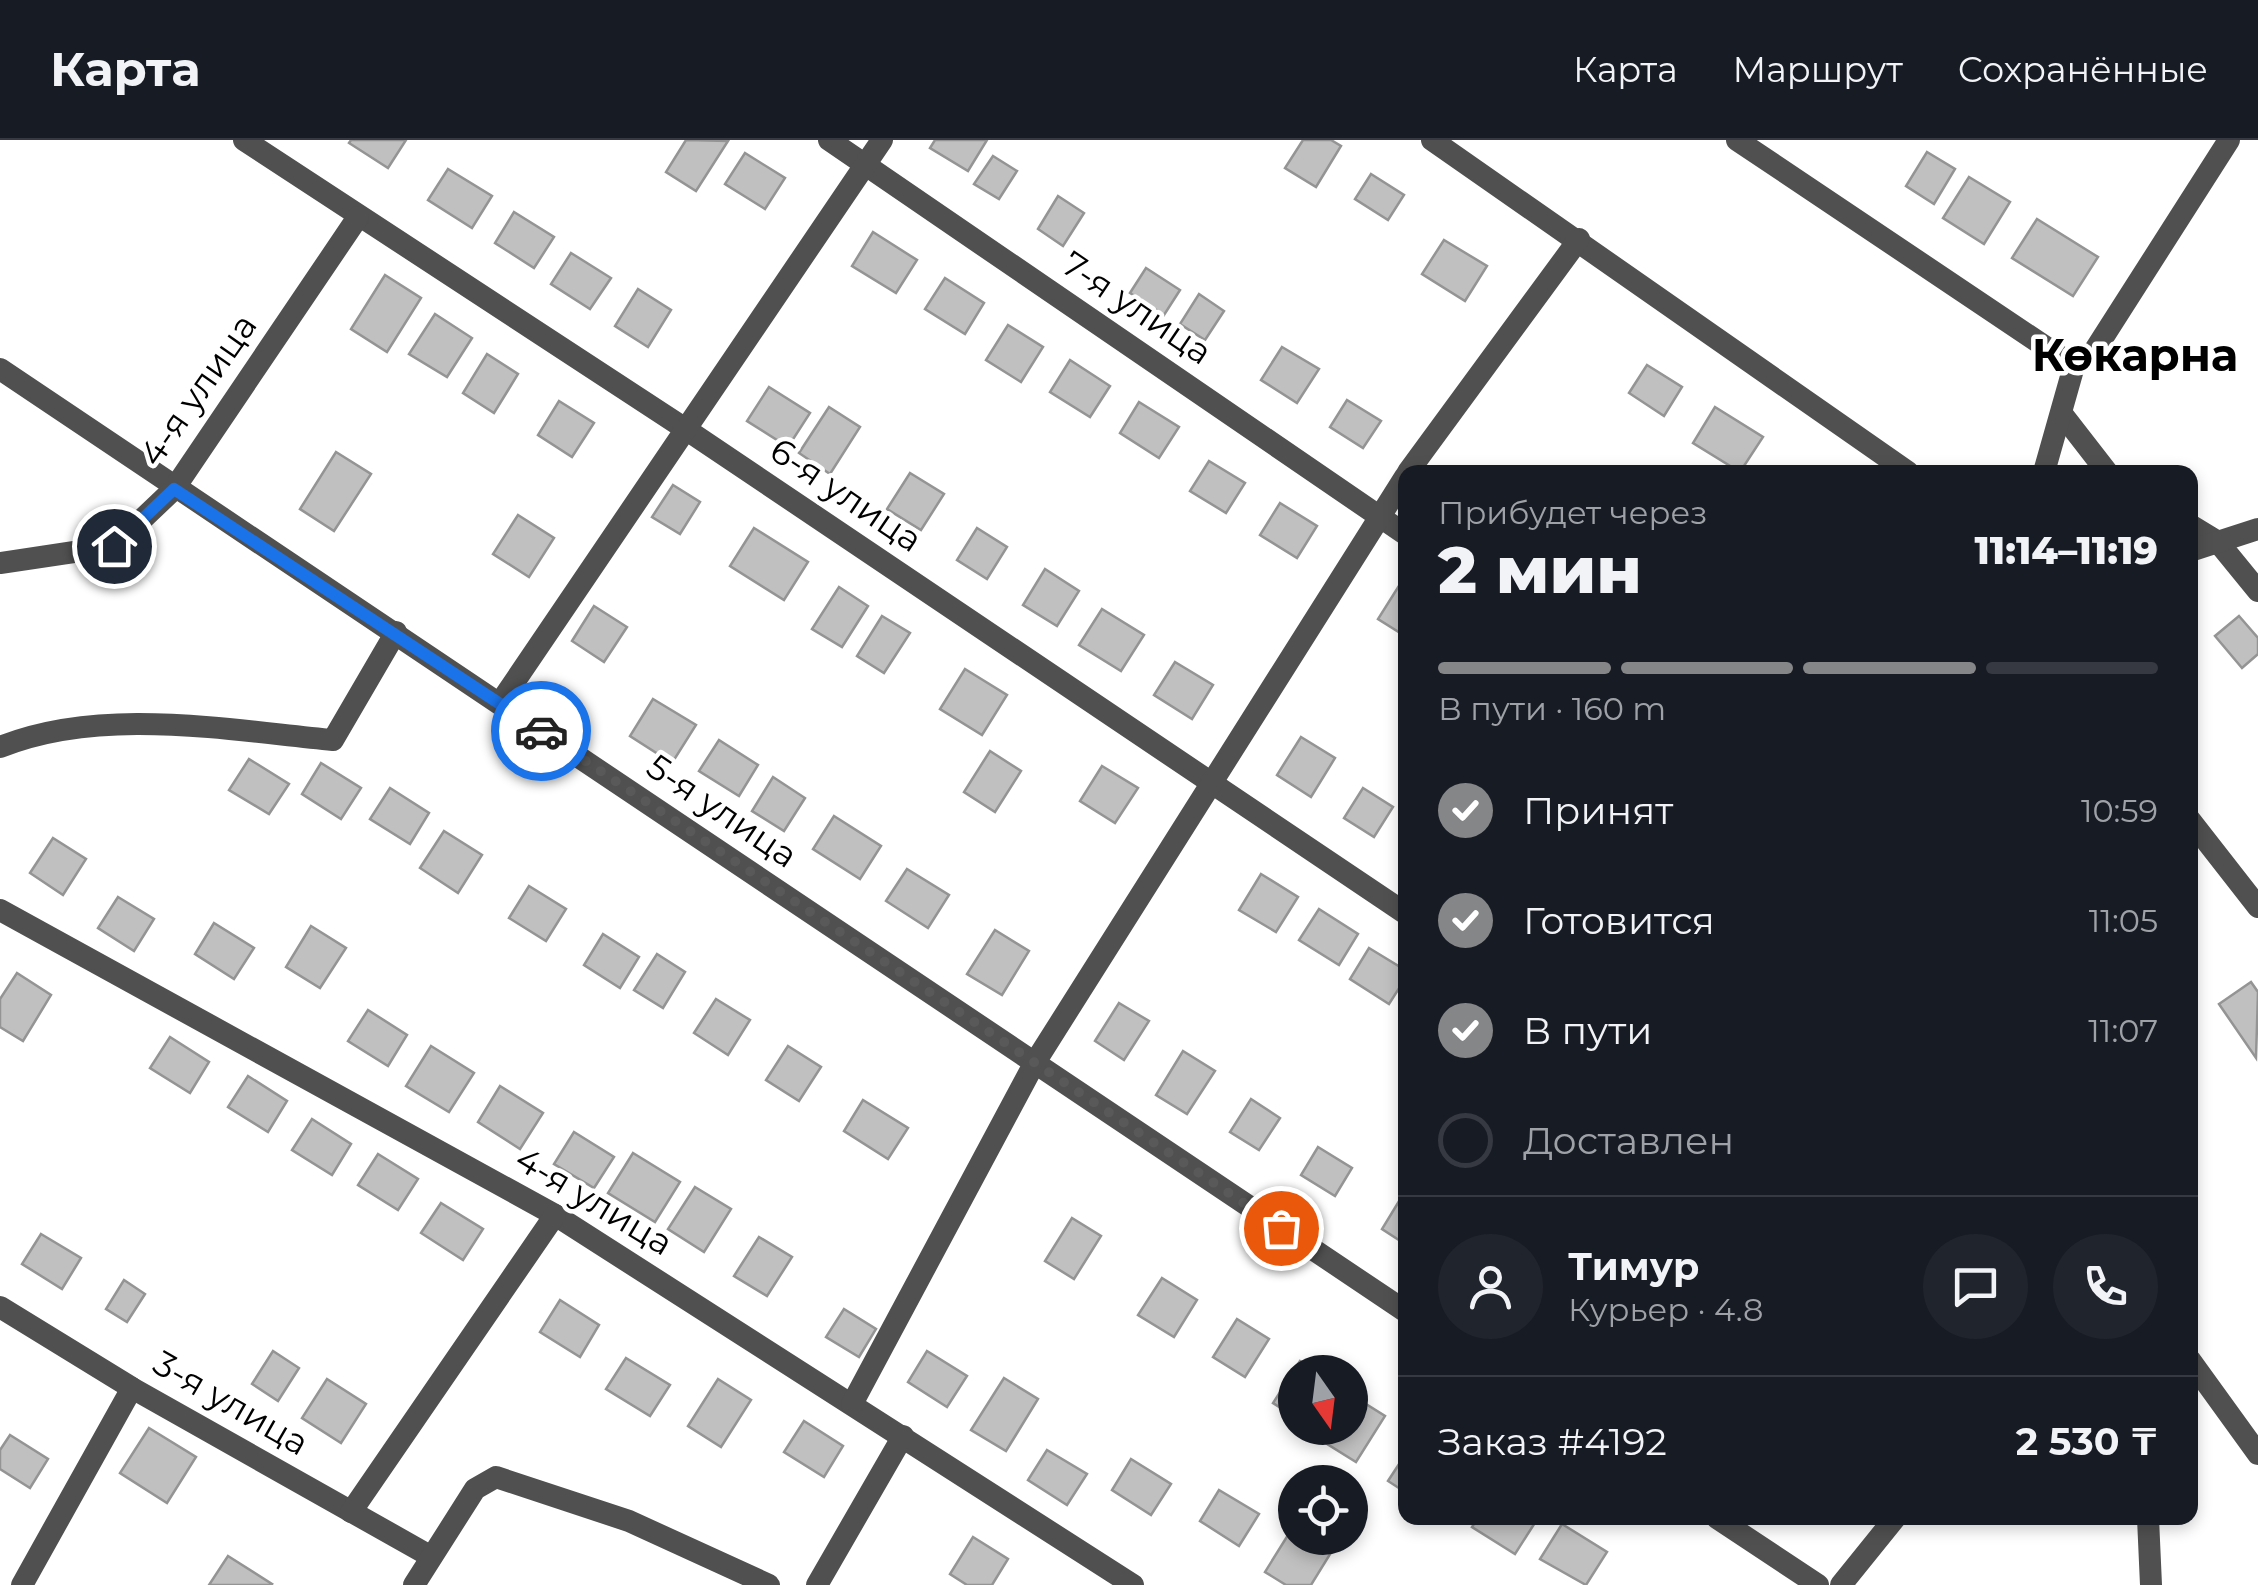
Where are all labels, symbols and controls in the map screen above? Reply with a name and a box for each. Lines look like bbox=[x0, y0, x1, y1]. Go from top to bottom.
text: Карта bbox=[50, 40, 200, 98]
text: Карта bbox=[1573, 48, 1678, 91]
text: Маршрут bbox=[1733, 48, 1903, 91]
text: Сохранённые bbox=[1958, 48, 2208, 91]
street label: 7-я улица bbox=[1054, 242, 1220, 373]
street label: 4-я улица bbox=[130, 305, 266, 474]
district label: Көкарна bbox=[2032, 327, 2238, 382]
street label: 6-я улица bbox=[762, 428, 930, 561]
text: Прибудет через bbox=[1438, 493, 1707, 532]
pin bbox=[72, 504, 157, 589]
icon: home bbox=[87, 519, 142, 574]
text: 11:14–11:19 bbox=[1974, 527, 2158, 574]
text: 2 мин bbox=[1438, 530, 1642, 609]
courier bbox=[491, 681, 591, 781]
text: В пути · 160 m bbox=[1438, 689, 1666, 728]
icon: car bbox=[514, 704, 569, 759]
street label: 5-я улица bbox=[639, 745, 806, 877]
icon: check bbox=[1438, 783, 1493, 838]
text: Принят bbox=[1523, 787, 1673, 834]
text: 10:59 bbox=[2081, 791, 2158, 830]
icon: check bbox=[1438, 893, 1493, 948]
text: Готовится bbox=[1523, 897, 1715, 944]
text: 11:05 bbox=[2089, 901, 2158, 940]
icon: check bbox=[1438, 1003, 1493, 1058]
text: В пути bbox=[1523, 1007, 1652, 1054]
text: 11:07 bbox=[2088, 1011, 2158, 1050]
text: Доставлен bbox=[1523, 1117, 1734, 1164]
street label: 4-я улица bbox=[508, 1137, 681, 1264]
pin bbox=[1239, 1186, 1324, 1271]
icon: bag bbox=[1254, 1201, 1309, 1256]
button: person bbox=[1438, 1234, 1543, 1339]
button: chat bbox=[1923, 1234, 2028, 1339]
button: phone bbox=[2053, 1234, 2158, 1339]
text: Тимур bbox=[1568, 1243, 1699, 1290]
text: Курьер · 4.8 bbox=[1568, 1290, 1763, 1329]
street label: 3-я улица bbox=[146, 1341, 316, 1464]
north arrow bbox=[1278, 1355, 1368, 1445]
map controls bbox=[1278, 1355, 1368, 1555]
text: Заказ #4192 bbox=[1438, 1418, 1667, 1465]
text: 2 530 ₸ bbox=[2016, 1418, 2158, 1465]
button: locate bbox=[1278, 1465, 1368, 1555]

